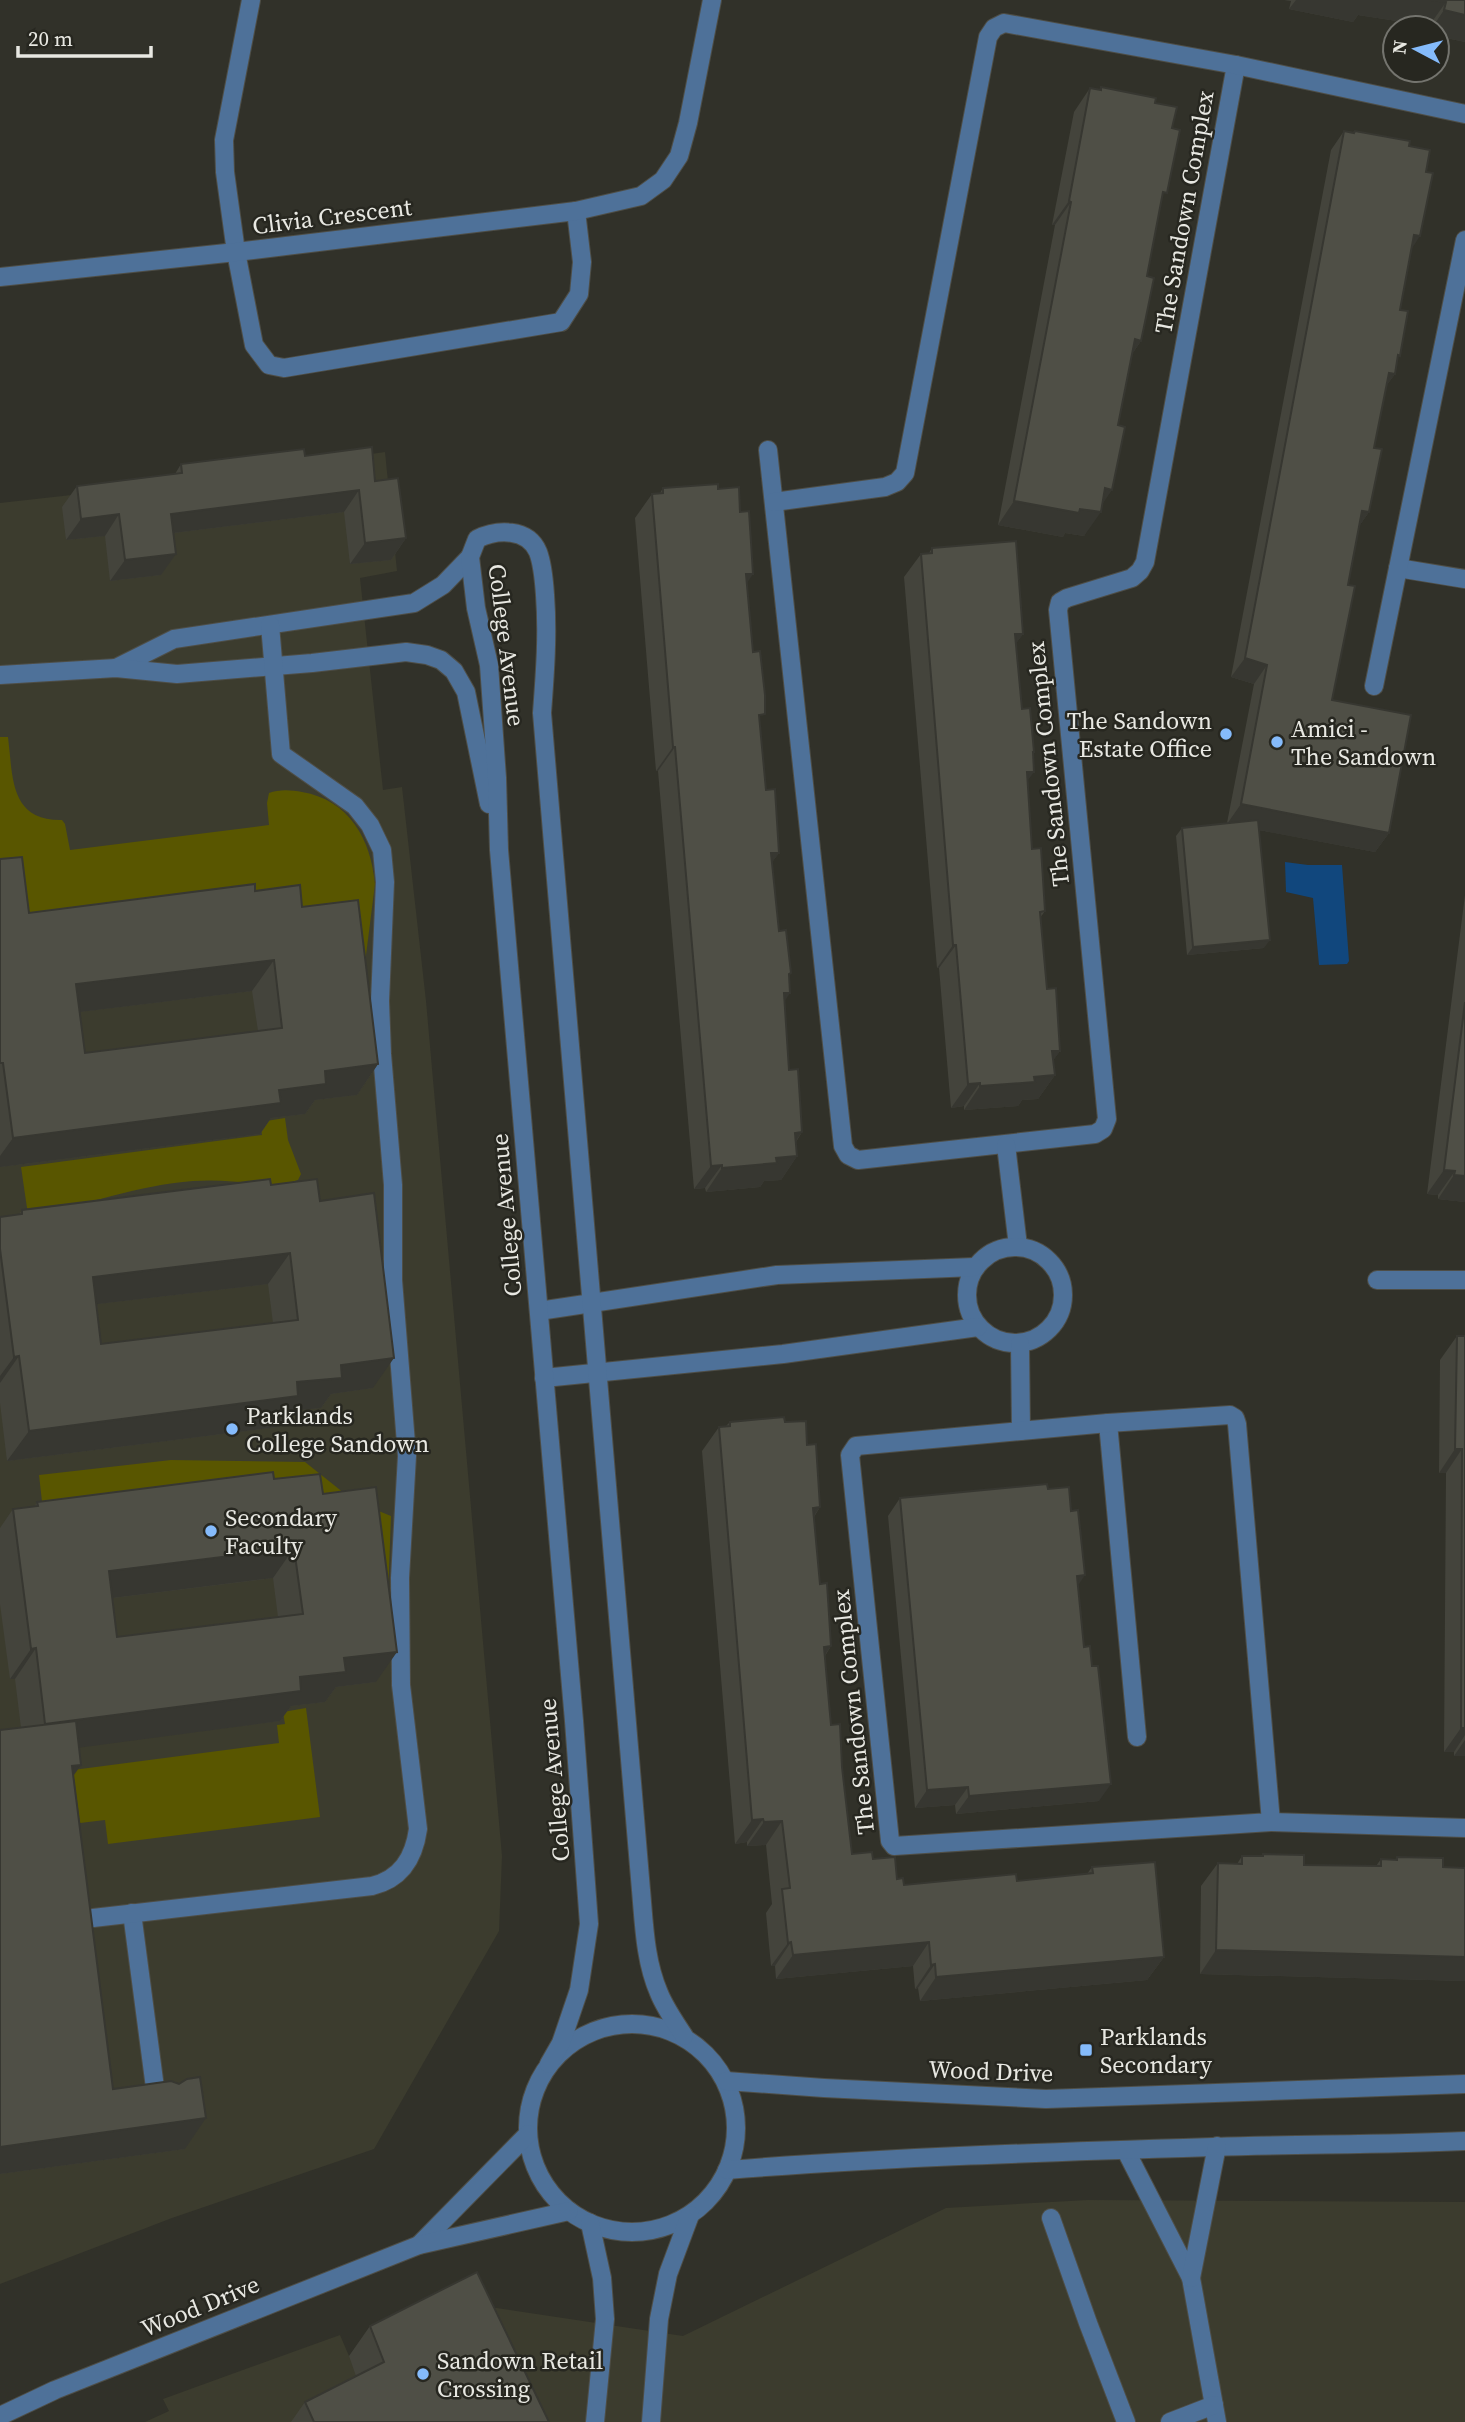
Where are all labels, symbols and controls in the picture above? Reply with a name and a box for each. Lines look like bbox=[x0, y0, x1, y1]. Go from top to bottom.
scale bar bbox=[18, 14, 150, 58]
north arrow bbox=[1381, 14, 1451, 84]
text: 20 m bbox=[28, 24, 73, 53]
text: N bbox=[1385, 38, 1413, 55]
street label: The Sandown Complex bbox=[1146, 87, 1222, 336]
street label: Clivia Crescent bbox=[251, 190, 414, 242]
street label: College Avenue bbox=[481, 562, 533, 728]
street label: The Sandown Complex bbox=[1019, 639, 1077, 888]
place label: The Sandown Estate Office bbox=[1067, 704, 1212, 765]
place label: Amici - The Sandown bbox=[1291, 712, 1436, 773]
marker: The Sandown Estate Office bbox=[1218, 726, 1234, 742]
marker: Amici - The Sandown bbox=[1269, 734, 1285, 750]
street label: College Avenue bbox=[482, 1132, 530, 1298]
place label: Parklands College Sandown bbox=[246, 1399, 429, 1460]
marker: Parklands College Sandown bbox=[224, 1421, 240, 1437]
place label: Secondary Faculty bbox=[225, 1501, 338, 1562]
marker: Secondary Faculty bbox=[203, 1523, 219, 1539]
street label: The Sandown Complex bbox=[824, 1587, 882, 1836]
street label: College Avenue bbox=[530, 1697, 578, 1863]
place label: Parklands Secondary bbox=[1100, 2020, 1213, 2081]
marker: Parklands Secondary bbox=[1078, 2042, 1094, 2058]
street label: Wood Drive bbox=[928, 2052, 1054, 2090]
street label: Wood Drive bbox=[136, 2267, 264, 2345]
place label: Sandown Retail Crossing bbox=[437, 2344, 603, 2405]
marker: Sandown Retail Crossing bbox=[415, 2366, 431, 2382]

